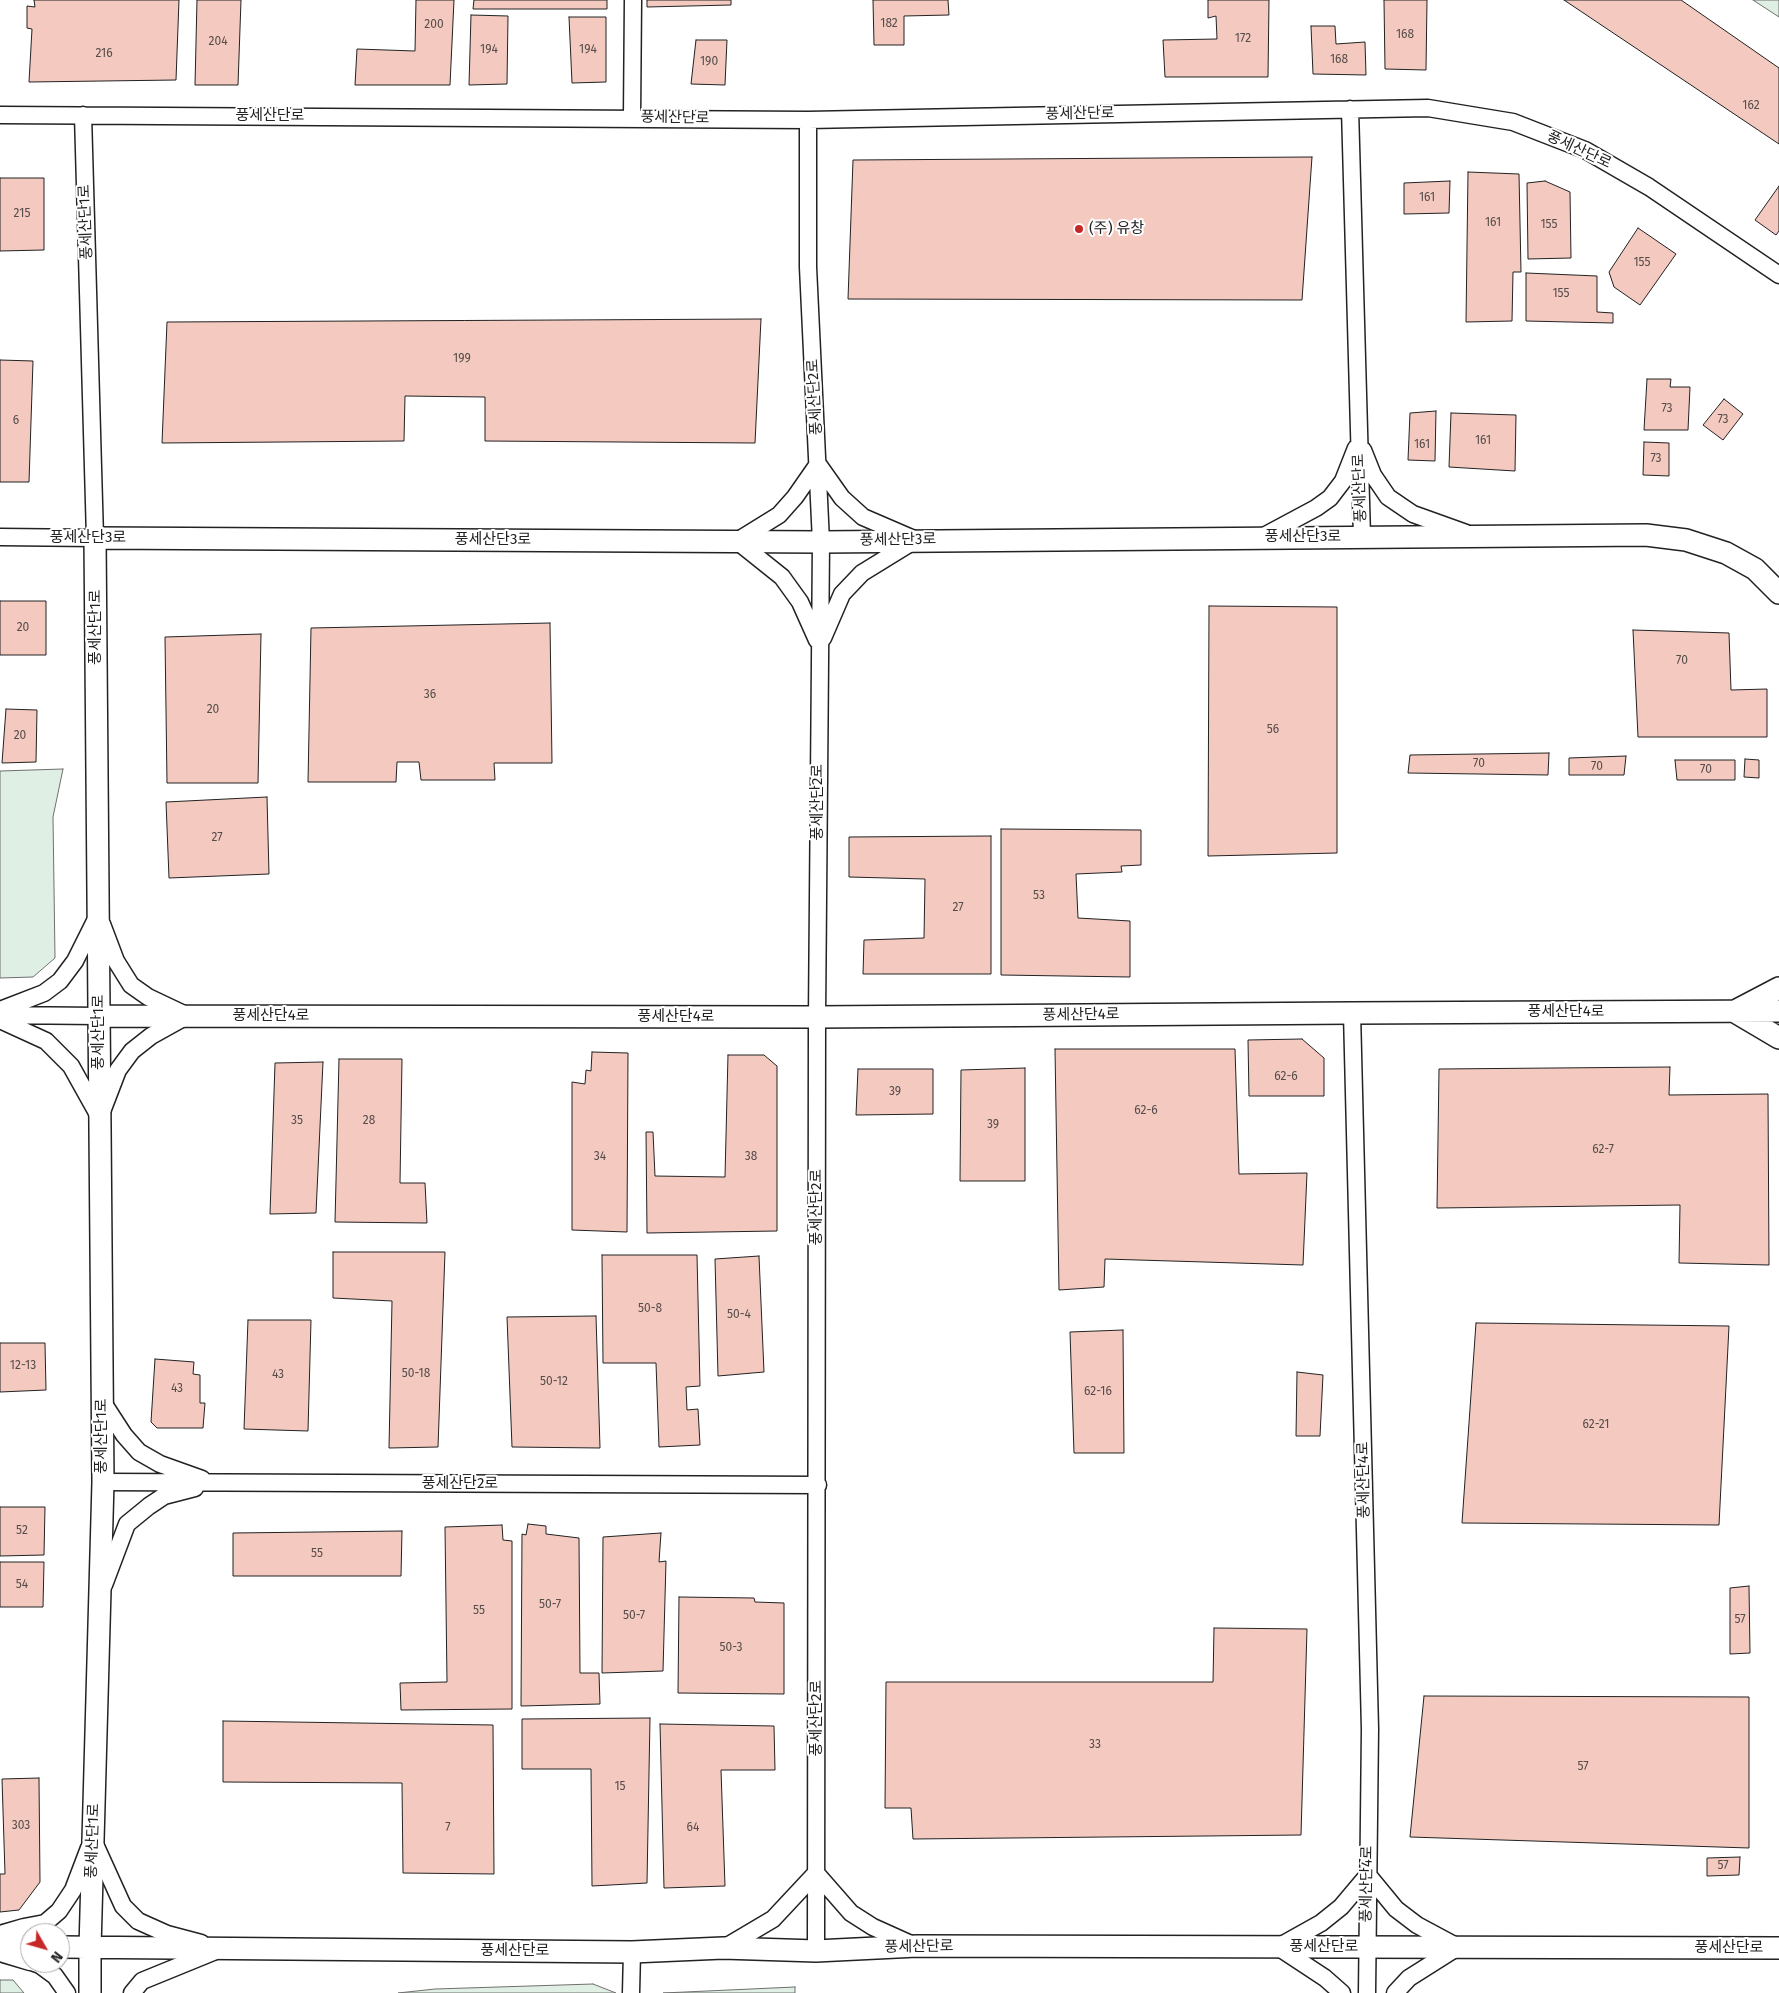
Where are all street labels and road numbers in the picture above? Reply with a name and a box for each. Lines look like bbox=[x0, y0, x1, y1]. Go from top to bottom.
street label: 풍세산단로 bbox=[1045, 104, 1115, 124]
street label: 풍세산단로 bbox=[236, 107, 304, 125]
street label: 풍세산단로 bbox=[640, 108, 710, 128]
street label: 풍세산단로 bbox=[1544, 127, 1614, 173]
street label: 풍세산단1로 bbox=[76, 184, 96, 260]
street label: 풍세산단2로 bbox=[804, 358, 826, 436]
street label: 풍세산단로 bbox=[1350, 453, 1370, 523]
street label: 풍세산단3로 bbox=[1265, 528, 1341, 546]
street label: 풍세산단3로 bbox=[50, 529, 126, 547]
street label: 풍세산단3로 bbox=[860, 530, 936, 550]
street label: 풍세산단3로 bbox=[455, 531, 531, 549]
street label: 풍세산단1로 bbox=[87, 589, 105, 665]
street label: 풍세산단2로 bbox=[809, 764, 827, 840]
street label: 풍세산단1로 bbox=[90, 994, 108, 1070]
street label: 풍세산단4로 bbox=[1528, 1003, 1604, 1021]
street label: 풍세산단4로 bbox=[1042, 1005, 1120, 1025]
street label: 풍세산단4로 bbox=[233, 1007, 309, 1025]
street label: 풍세산단4로 bbox=[638, 1008, 714, 1026]
street label: 풍세산단2로 bbox=[808, 1169, 826, 1245]
street label: 풍세산단1로 bbox=[93, 1398, 111, 1474]
street label: 풍세산단4로 bbox=[1354, 1441, 1374, 1519]
street label: 풍세산단2로 bbox=[422, 1475, 498, 1493]
street label: 풍세산단2로 bbox=[808, 1680, 826, 1756]
street label: 풍세산단1로 bbox=[83, 1803, 103, 1879]
street label: 풍세산단4로 bbox=[1357, 1845, 1377, 1923]
street label: 풍세산단로 bbox=[884, 1937, 954, 1957]
street label: 풍세산단로 bbox=[1290, 1938, 1358, 1956]
street label: 풍세산단로 bbox=[1695, 1939, 1763, 1957]
street label: 풍세산단로 bbox=[481, 1942, 549, 1960]

